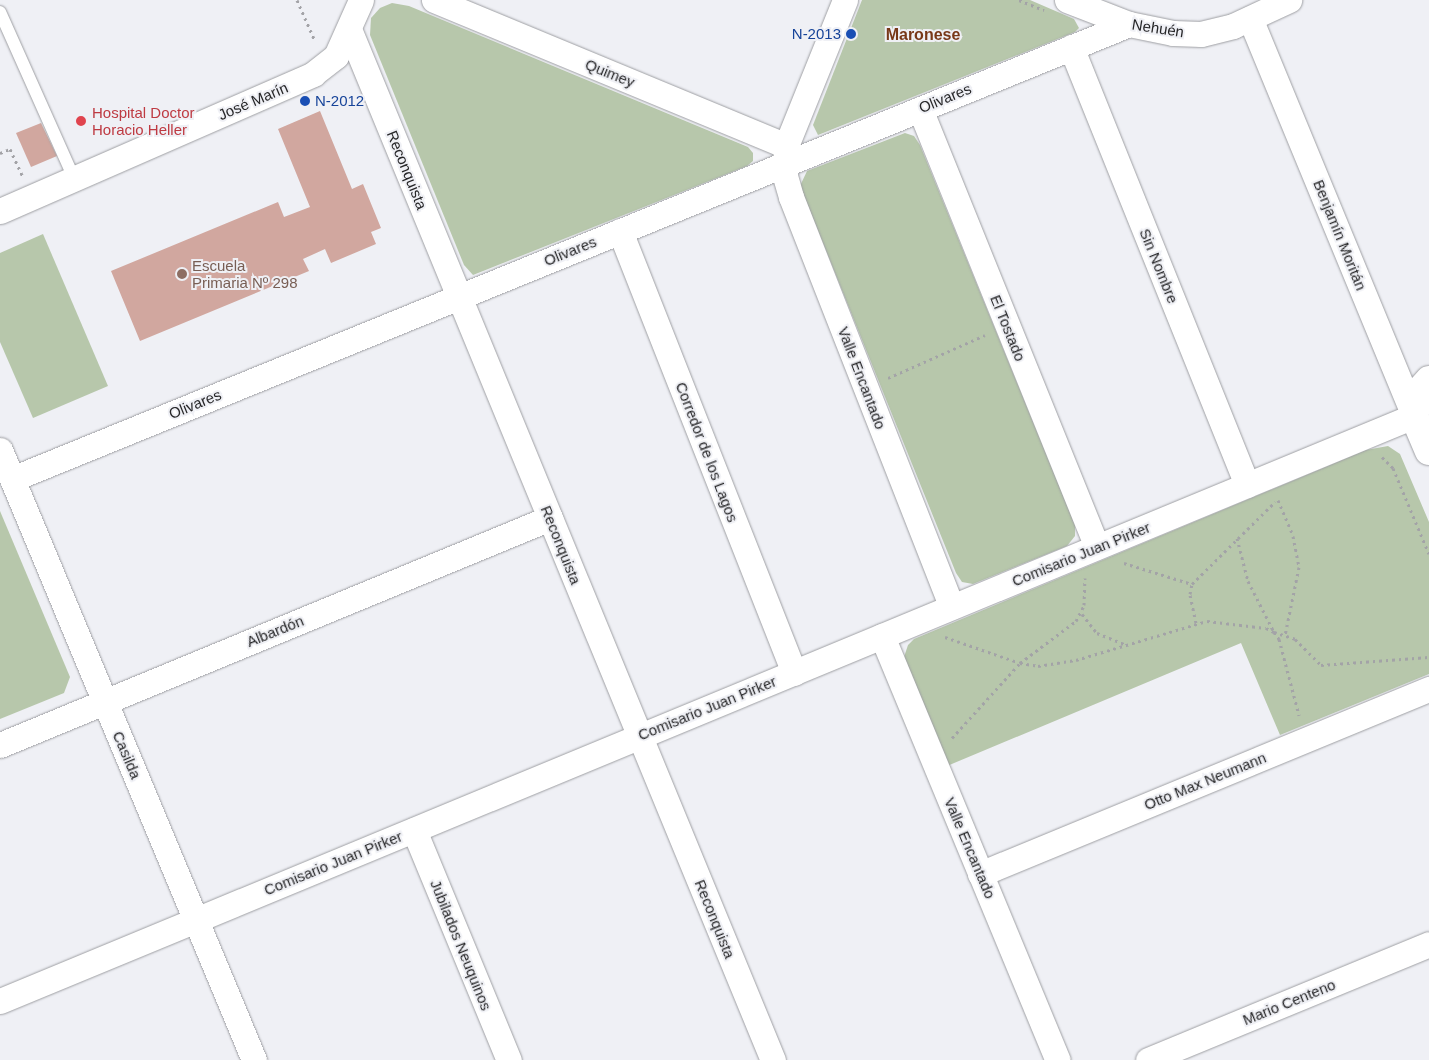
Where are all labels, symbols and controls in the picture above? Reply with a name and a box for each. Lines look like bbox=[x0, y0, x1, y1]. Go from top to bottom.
street label: Nehuén bbox=[1131, 15, 1185, 41]
place label: N-2013 bbox=[792, 25, 841, 43]
district label: Maronese bbox=[886, 25, 960, 45]
marker: N-2013 bbox=[845, 28, 857, 40]
street label: Quimey bbox=[583, 55, 637, 91]
street label: José Marín bbox=[215, 78, 291, 124]
street label: Olivares bbox=[916, 79, 974, 117]
place label: N-2012 bbox=[315, 92, 364, 110]
marker: N-2012 bbox=[299, 95, 311, 107]
place label: Hospital Doctor Horacio Heller bbox=[92, 103, 195, 138]
marker: Hospital Doctor Horacio Heller bbox=[74, 114, 88, 128]
street label: Reconquista bbox=[383, 128, 431, 212]
street label: Benjamín Moritán bbox=[1310, 177, 1370, 293]
street label: Sin Nombre bbox=[1136, 226, 1182, 306]
street label: Olivares bbox=[541, 232, 599, 270]
place label: Escuela Primaria Nº 298 bbox=[192, 256, 298, 291]
marker: Escuela Primaria Nº 298 bbox=[176, 268, 188, 280]
street label: El Tostado bbox=[987, 292, 1029, 364]
street label: Valle Encantado bbox=[834, 324, 890, 432]
street label: Corredor de los Lagos bbox=[672, 379, 742, 525]
street label: Olivares bbox=[166, 385, 224, 423]
street label: Reconquista bbox=[537, 503, 585, 587]
street label: Comisario Juan Pirker bbox=[1009, 518, 1153, 590]
street label: Albardón bbox=[244, 611, 306, 651]
street label: Comisario Juan Pirker bbox=[635, 672, 779, 744]
street label: Casilda bbox=[109, 728, 145, 782]
street label: Otto Max Neumann bbox=[1141, 748, 1269, 814]
street label: Valle Encantado bbox=[941, 795, 999, 901]
street label: Comisario Juan Pirker bbox=[261, 827, 405, 899]
street label: Jubilados Neuquinos bbox=[427, 877, 495, 1013]
street label: Reconquista bbox=[691, 877, 739, 961]
street label: Mario Centeno bbox=[1240, 975, 1338, 1029]

